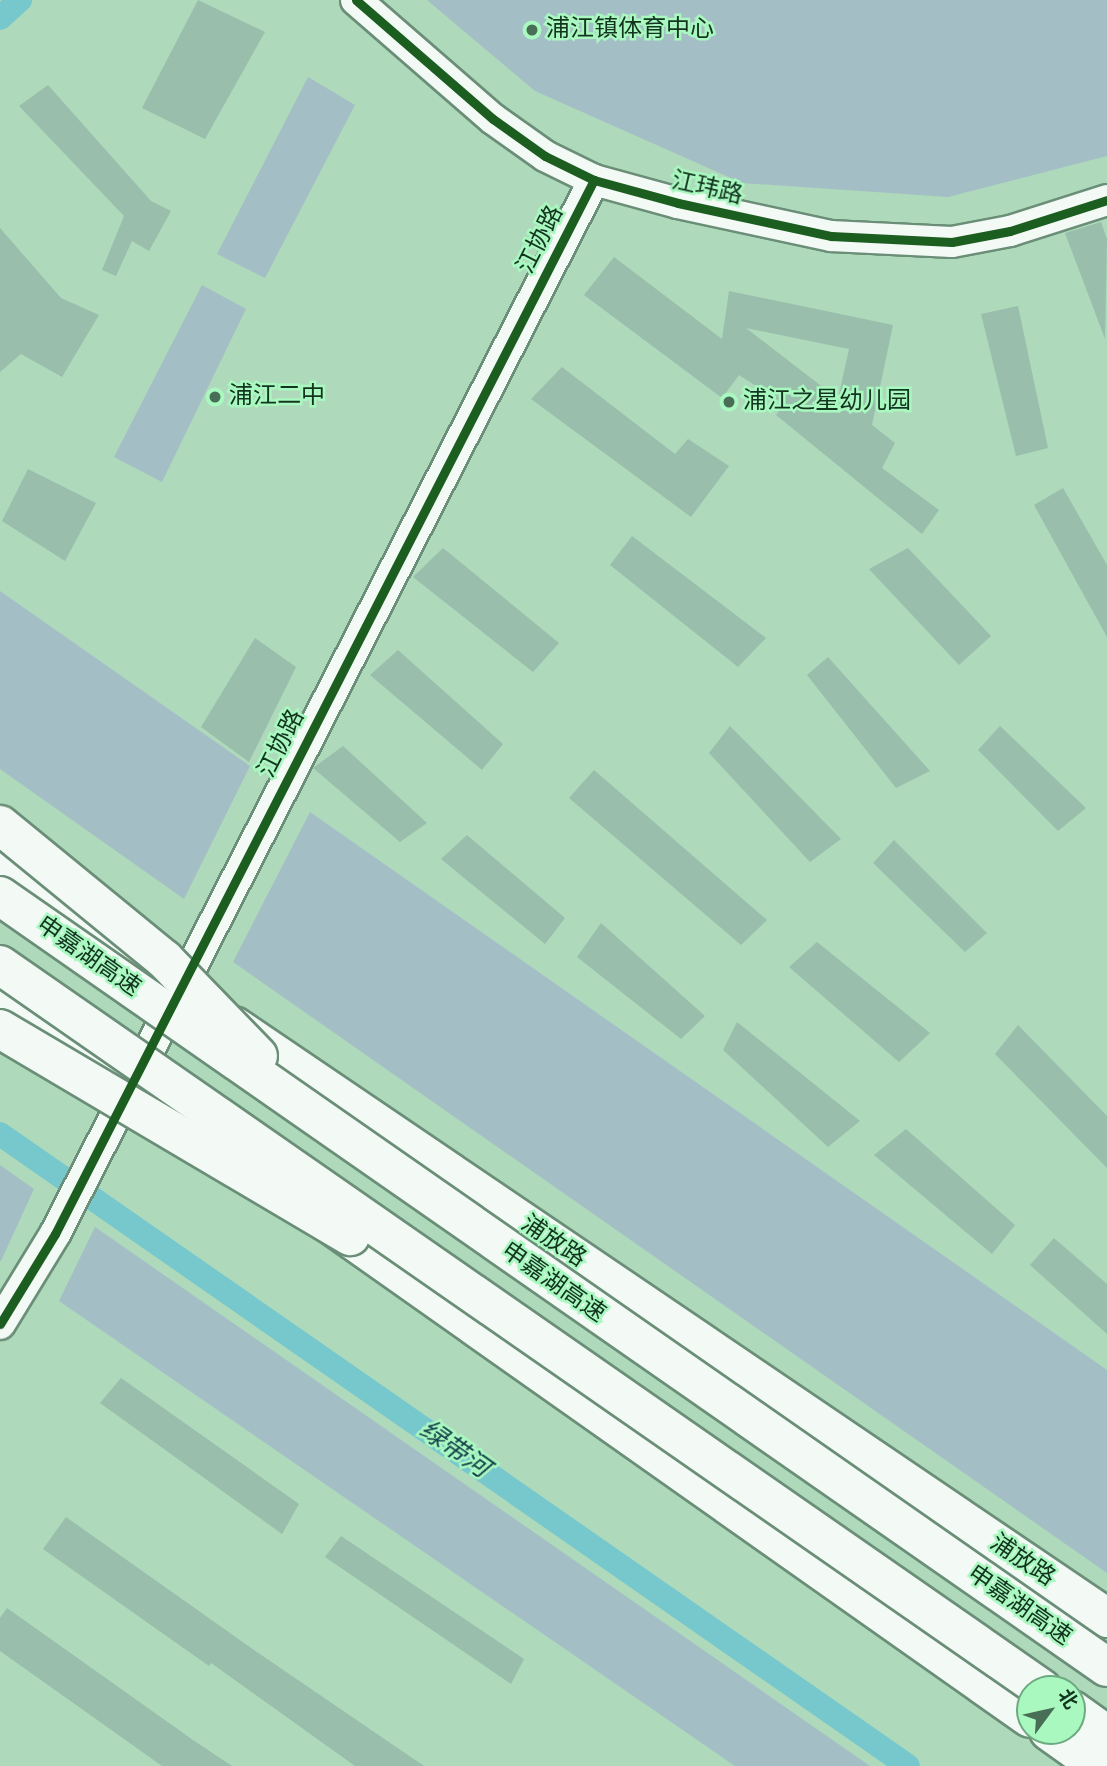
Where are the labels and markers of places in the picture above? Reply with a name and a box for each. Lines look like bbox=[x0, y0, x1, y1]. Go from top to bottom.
place label: 浦江镇体育中心 bbox=[546, 16, 714, 44]
marker: 浦江镇体育中心 bbox=[524, 22, 540, 38]
place label: 浦江二中 bbox=[229, 383, 325, 411]
place label: 浦江之星幼儿园 bbox=[743, 388, 911, 416]
marker: 浦江二中 bbox=[207, 389, 223, 405]
marker: 浦江之星幼儿园 bbox=[721, 394, 737, 410]

